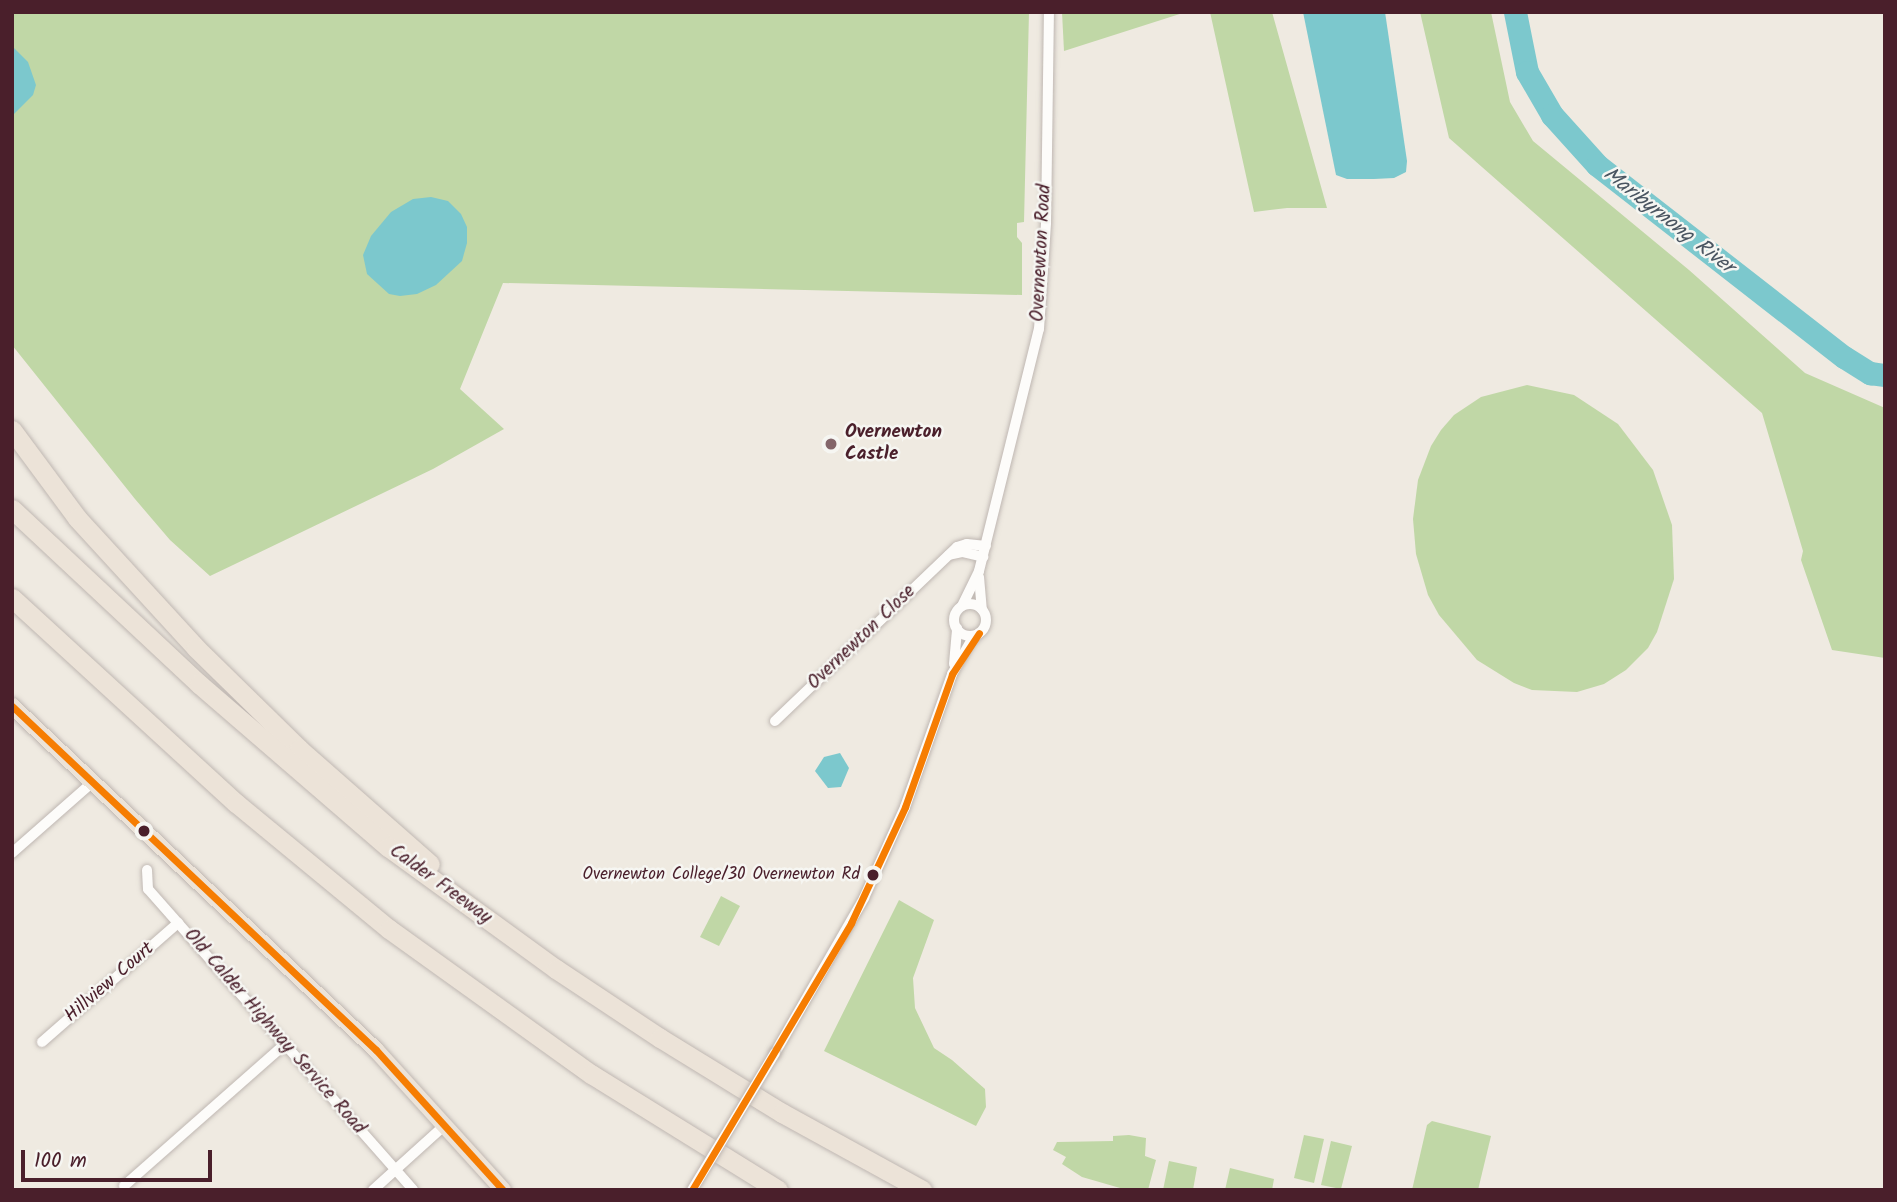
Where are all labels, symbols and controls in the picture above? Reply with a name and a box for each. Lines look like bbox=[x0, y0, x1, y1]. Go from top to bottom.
water label: Maribyrnong River bbox=[1598, 162, 1738, 280]
street label: Overnewton Road bbox=[1027, 184, 1057, 322]
place label: Overnewton Castle bbox=[845, 422, 942, 466]
marker: Overnewton Castle bbox=[823, 436, 839, 452]
street label: Overnewton Close bbox=[803, 581, 921, 695]
unlabelled marker bbox=[137, 824, 151, 838]
street label: Calder Freeway bbox=[384, 840, 496, 930]
place label: Overnewton College/30 Overnewton Rd bbox=[583, 865, 860, 885]
marker: Overnewton College/30 Overnewton Rd bbox=[866, 868, 880, 882]
street label: Old Calder Highway Service Road bbox=[178, 924, 370, 1140]
street label: Hillview Court bbox=[61, 938, 159, 1028]
scale bar bbox=[24, 1136, 215, 1180]
text: 100 m bbox=[34, 1145, 87, 1178]

